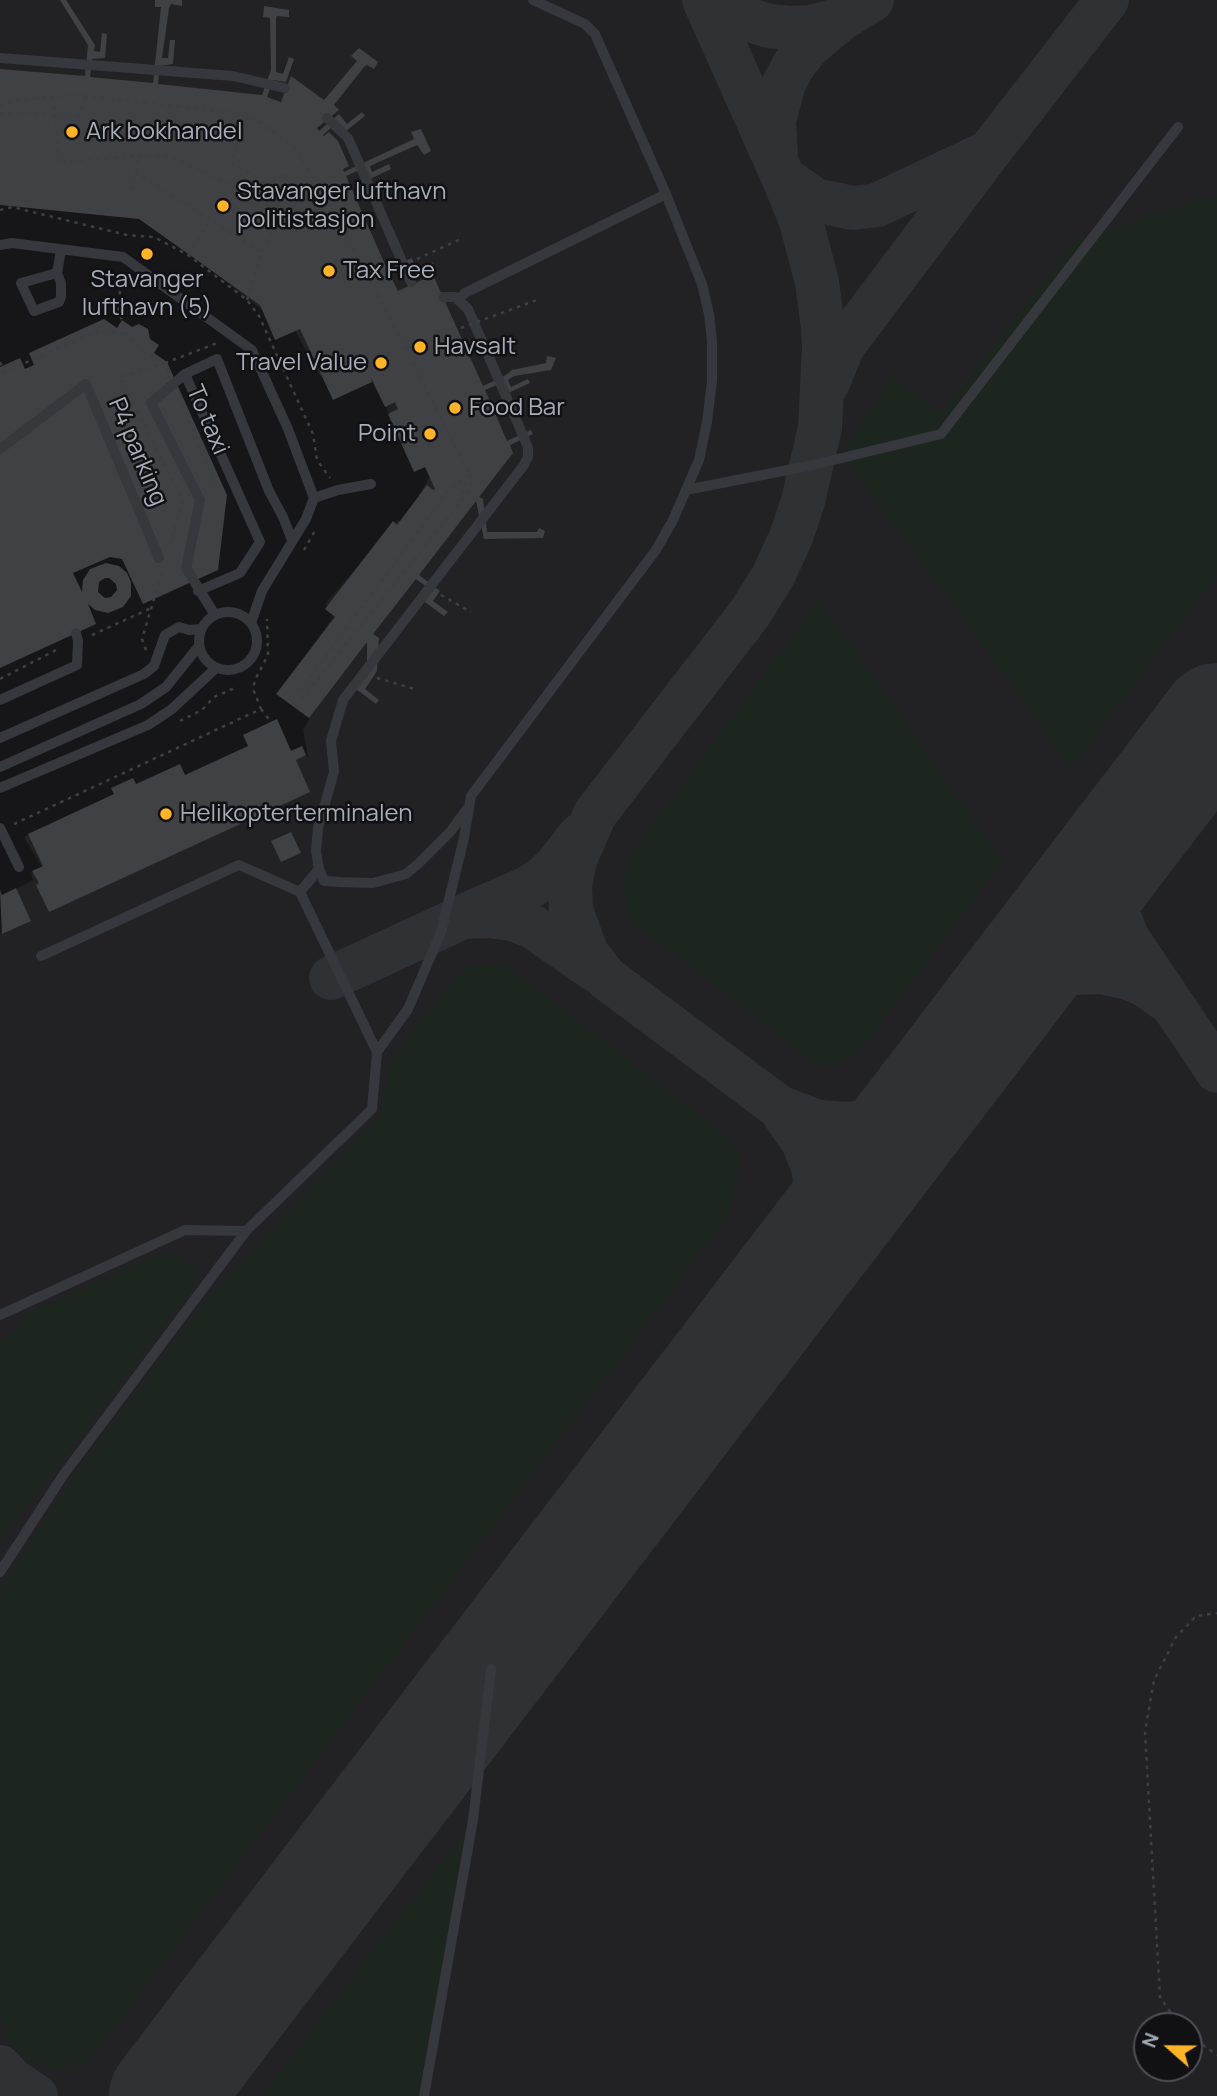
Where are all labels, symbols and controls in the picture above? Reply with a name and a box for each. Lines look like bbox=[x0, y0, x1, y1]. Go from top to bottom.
place label: Ark bokhandel bbox=[86, 118, 242, 146]
marker: Ark bokhandel bbox=[64, 124, 80, 140]
place label: Stavanger lufthavn politistasjon bbox=[237, 178, 447, 234]
marker: Stavanger lufthavn politistasjon bbox=[215, 198, 231, 214]
marker: Stavanger lufthavn (5) bbox=[139, 246, 155, 262]
place label: Tax Free bbox=[343, 257, 435, 285]
marker: Tax Free bbox=[321, 263, 337, 279]
place label: Stavanger lufthavn (5) bbox=[82, 266, 212, 322]
place label: Havsalt bbox=[434, 333, 516, 361]
marker: Havsalt bbox=[412, 339, 428, 355]
place label: Travel Value bbox=[236, 349, 367, 377]
marker: Travel Value bbox=[373, 355, 389, 371]
street label: To taxi bbox=[180, 381, 234, 459]
street label: P4 parking bbox=[101, 394, 173, 510]
place label: Food Bar bbox=[469, 394, 565, 422]
marker: Food Bar bbox=[447, 400, 463, 416]
place label: Point bbox=[358, 420, 416, 448]
marker: Point bbox=[422, 426, 438, 442]
place label: Helikopterterminalen bbox=[180, 800, 412, 828]
marker: Helikopterterminalen bbox=[158, 806, 174, 822]
north arrow bbox=[1133, 2012, 1203, 2082]
text: N bbox=[1136, 2029, 1165, 2051]

